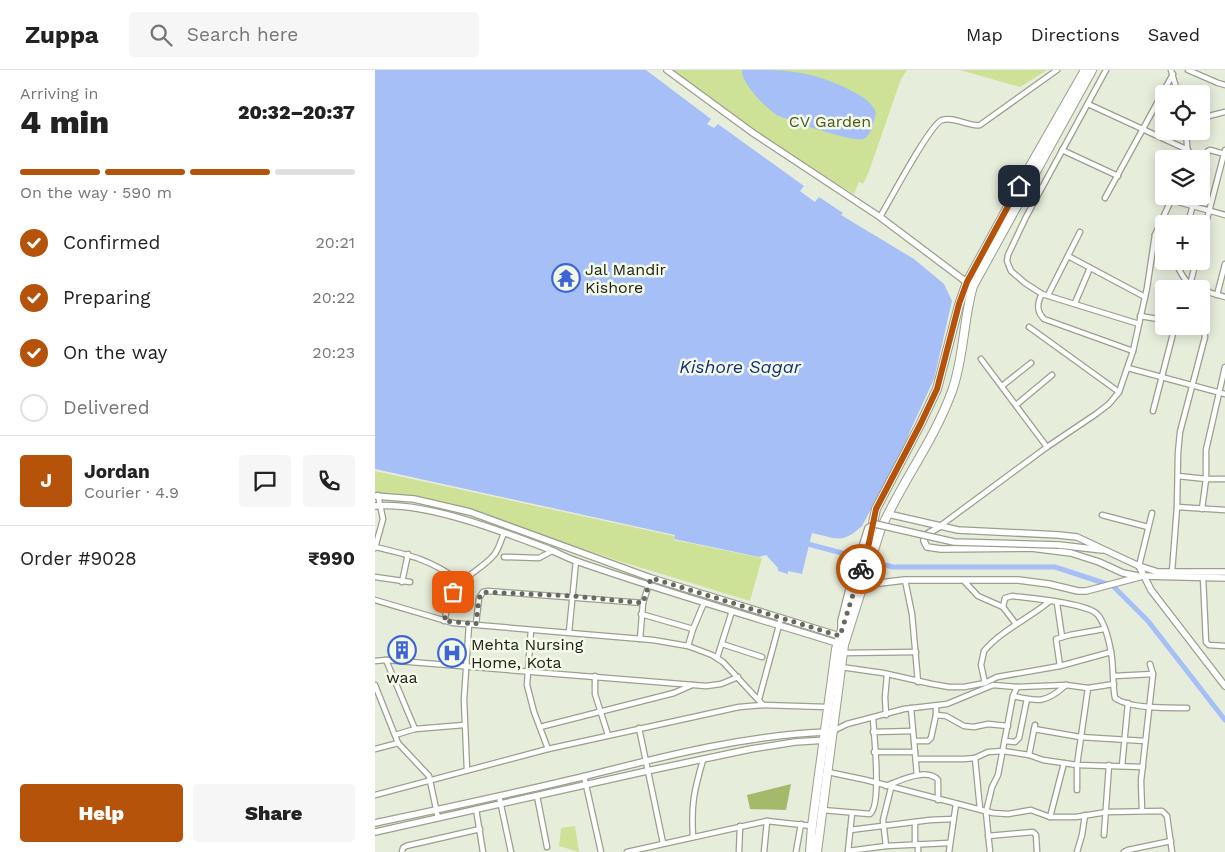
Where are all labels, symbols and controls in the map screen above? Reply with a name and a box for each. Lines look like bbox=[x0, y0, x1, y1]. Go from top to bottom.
search box bbox=[129, 12, 479, 57]
text: Zuppa bbox=[25, 21, 99, 49]
icon: search bbox=[147, 21, 175, 49]
text: Search here bbox=[187, 23, 298, 46]
text: Map bbox=[966, 24, 1003, 45]
text: Directions bbox=[1031, 24, 1120, 45]
text: Saved bbox=[1148, 24, 1200, 45]
text: Arriving in bbox=[20, 84, 98, 103]
map controls bbox=[1155, 85, 1210, 335]
button: locate bbox=[1155, 85, 1210, 140]
text: 20:32–20:37 bbox=[238, 101, 355, 124]
text: 4 min bbox=[20, 103, 109, 141]
park label: CV Garden bbox=[789, 112, 871, 131]
button: layers bbox=[1155, 150, 1210, 205]
pin bbox=[998, 165, 1040, 207]
icon: home bbox=[1005, 172, 1033, 200]
text: On the way · 590 m bbox=[20, 183, 172, 202]
button: + bbox=[1155, 215, 1210, 270]
icon: check bbox=[20, 229, 48, 257]
text: Confirmed bbox=[63, 231, 160, 254]
text: 20:21 bbox=[315, 233, 355, 252]
place label: Jal Mandir Kishore bbox=[585, 260, 666, 297]
temple icon: Jal Mandir Kishore bbox=[551, 263, 581, 293]
button: − bbox=[1155, 280, 1210, 335]
icon: check bbox=[20, 284, 48, 312]
text: Preparing bbox=[63, 286, 150, 309]
text: 20:22 bbox=[312, 288, 355, 307]
icon: check bbox=[20, 339, 48, 367]
text: On the way bbox=[63, 341, 167, 364]
text: 20:23 bbox=[312, 343, 355, 362]
water label: Kishore Sagar bbox=[679, 356, 802, 377]
text: Delivered bbox=[63, 396, 150, 419]
button: chat bbox=[239, 455, 291, 507]
button: phone bbox=[303, 455, 355, 507]
text: Jordan bbox=[84, 460, 150, 483]
text: J bbox=[40, 469, 52, 492]
text: Courier · 4.9 bbox=[84, 483, 179, 502]
courier bbox=[836, 544, 886, 594]
text: Order #9028 bbox=[20, 547, 137, 570]
text: ₹990 bbox=[308, 547, 355, 570]
icon: bike bbox=[847, 555, 875, 583]
pin bbox=[432, 571, 474, 613]
icon: bag bbox=[439, 578, 467, 606]
building icon: waa bbox=[387, 635, 417, 665]
place label: Mehta Nursing Home, Kota bbox=[471, 635, 584, 672]
hospital icon: Mehta Nursing Home, Kota bbox=[437, 638, 467, 668]
place label: waa bbox=[386, 668, 418, 687]
button: Help bbox=[20, 784, 183, 842]
button: Share bbox=[193, 784, 355, 842]

